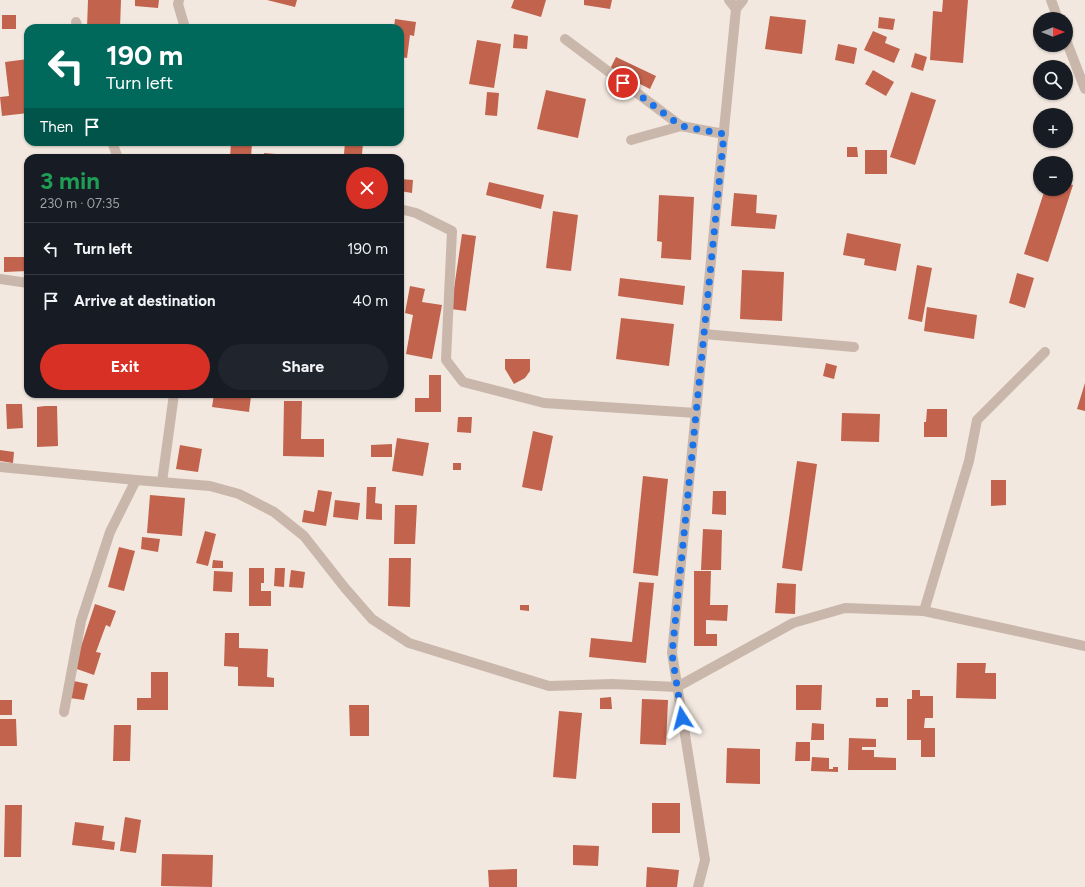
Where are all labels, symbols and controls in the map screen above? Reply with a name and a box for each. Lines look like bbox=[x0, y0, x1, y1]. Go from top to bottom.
north arrow bbox=[1033, 12, 1073, 52]
map controls bbox=[1033, 12, 1073, 196]
text: 190 m bbox=[106, 38, 183, 72]
icon: left bbox=[40, 40, 92, 92]
button: search bbox=[1033, 60, 1073, 100]
pin bbox=[606, 66, 640, 100]
text: Turn left bbox=[106, 72, 173, 94]
icon: arrive bbox=[612, 72, 634, 94]
button: + bbox=[1033, 108, 1073, 148]
icon: arrive bbox=[81, 116, 103, 138]
text: Then bbox=[40, 118, 73, 136]
button: − bbox=[1033, 156, 1073, 196]
text: 3 min bbox=[40, 166, 100, 195]
button: close bbox=[346, 167, 388, 209]
text: 230 m · 07:35 bbox=[40, 196, 120, 211]
icon: left bbox=[40, 238, 62, 260]
text: Turn left bbox=[74, 240, 132, 258]
text: 190 m bbox=[347, 240, 388, 258]
icon: arrive bbox=[40, 290, 62, 312]
text: Arrive at destination bbox=[74, 292, 215, 310]
text: 40 m bbox=[353, 292, 388, 310]
button: Exit bbox=[40, 344, 210, 390]
button: Share bbox=[218, 344, 388, 390]
position arrow bbox=[661, 697, 703, 739]

